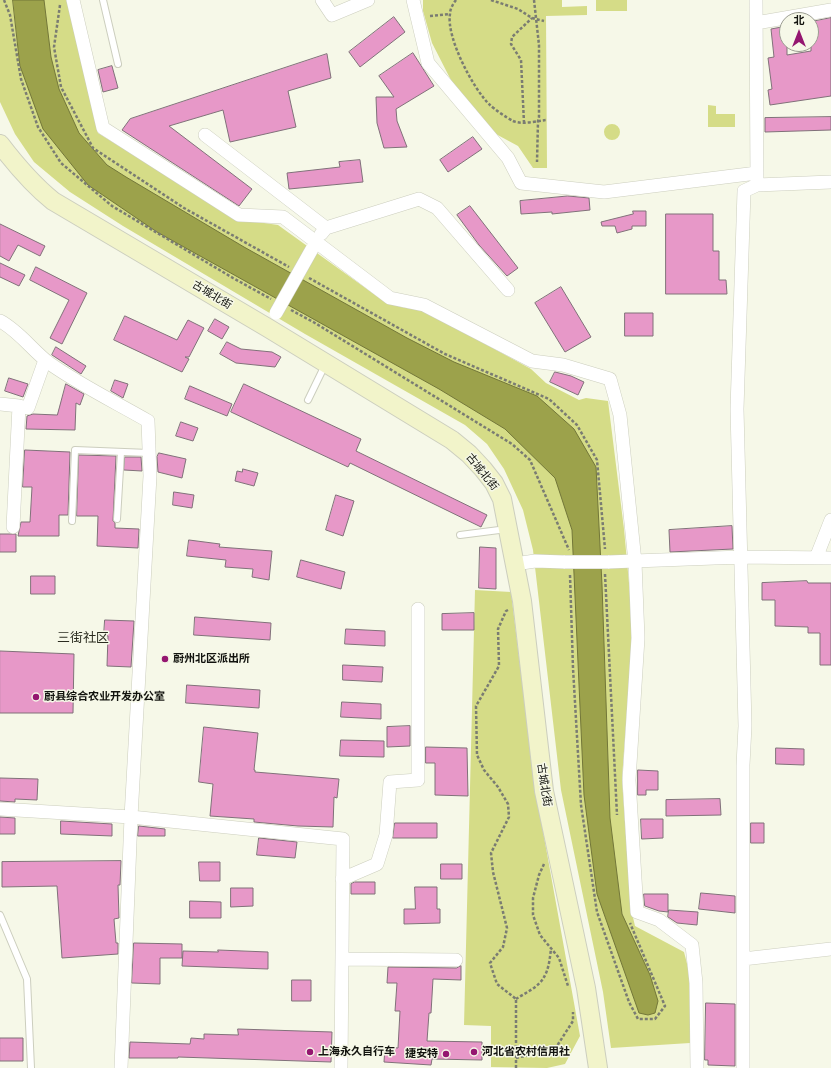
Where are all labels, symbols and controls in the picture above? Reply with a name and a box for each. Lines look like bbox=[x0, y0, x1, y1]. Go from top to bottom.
north arrow bbox=[779, 12, 819, 52]
text: 北 bbox=[794, 14, 805, 27]
street label: 古城北街 bbox=[190, 278, 234, 312]
street label: 古城北街 bbox=[463, 451, 501, 493]
district label: 三街社区 bbox=[57, 630, 109, 646]
place label: 蔚州北区派出所 bbox=[173, 652, 250, 666]
marker: 蔚州北区派出所 bbox=[160, 654, 170, 664]
place label: 蔚县综合农业开发办公室 bbox=[44, 690, 165, 704]
marker: 蔚县综合农业开发办公室 bbox=[31, 692, 41, 702]
street label: 古城北街 bbox=[534, 762, 554, 808]
place label: 上海永久自行车 bbox=[318, 1045, 395, 1059]
place label: 河北省农村信用社 bbox=[482, 1045, 570, 1059]
marker: 上海永久自行车 bbox=[305, 1047, 315, 1057]
place label: 捷安特 bbox=[405, 1047, 438, 1061]
marker: 河北省农村信用社 bbox=[469, 1047, 479, 1057]
marker: 捷安特 bbox=[441, 1049, 451, 1059]

